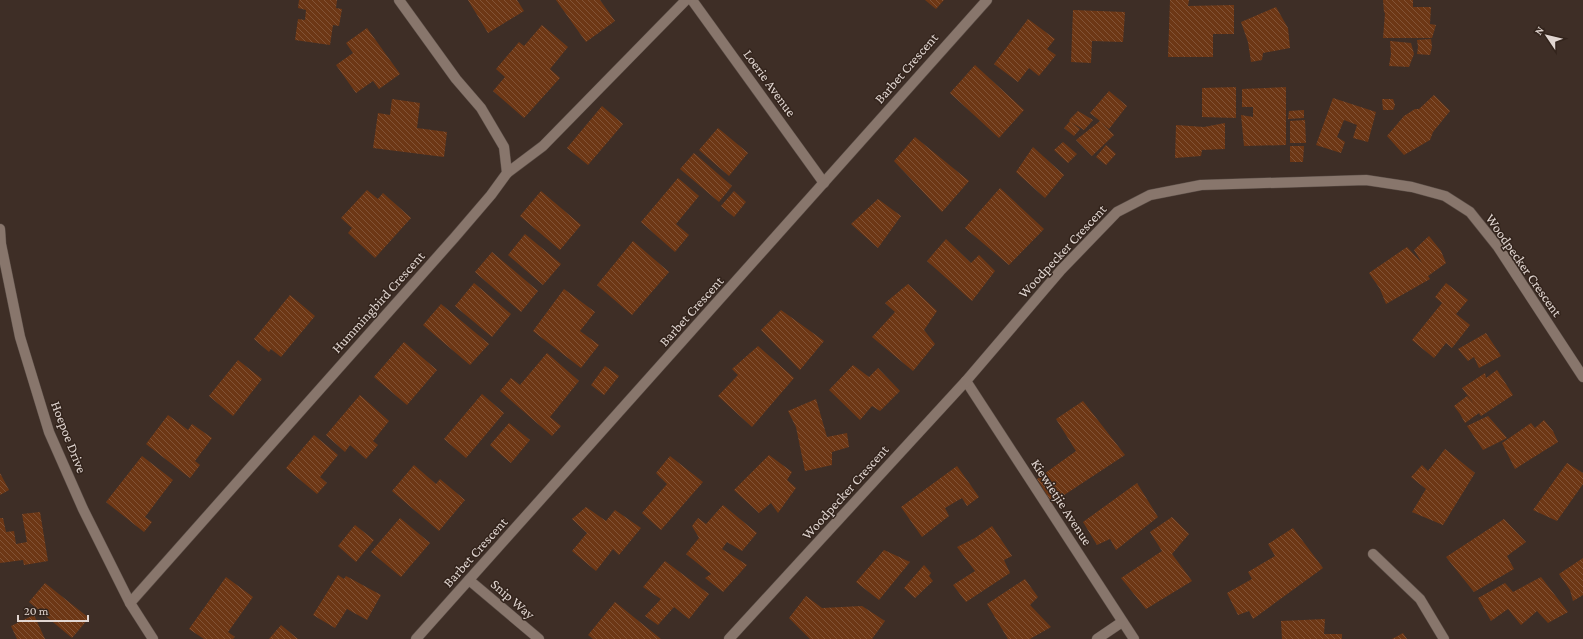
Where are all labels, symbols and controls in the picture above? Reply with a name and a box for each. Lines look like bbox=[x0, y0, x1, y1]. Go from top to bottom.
north arrow bbox=[1527, 16, 1567, 56]
text: N bbox=[1532, 23, 1546, 37]
street label: Barbet Crescent bbox=[871, 29, 941, 107]
street label: Loerie Avenue bbox=[740, 46, 800, 120]
street label: Woodpecker Crescent bbox=[1015, 201, 1110, 301]
street label: Woodpecker Crescent bbox=[1483, 211, 1566, 320]
street label: Hummingbird Crescent bbox=[328, 248, 428, 356]
street label: Barbet Crescent bbox=[656, 273, 727, 349]
street label: Hoepoe Drive bbox=[48, 399, 90, 475]
street label: Woodpecker Crescent bbox=[798, 441, 892, 543]
street label: Kiewietjie Avenue bbox=[1027, 456, 1096, 549]
street label: Barbet Crescent bbox=[440, 514, 511, 590]
street label: Snip Way bbox=[488, 576, 539, 623]
scale bar bbox=[18, 597, 88, 623]
text: 20 m bbox=[24, 604, 49, 618]

